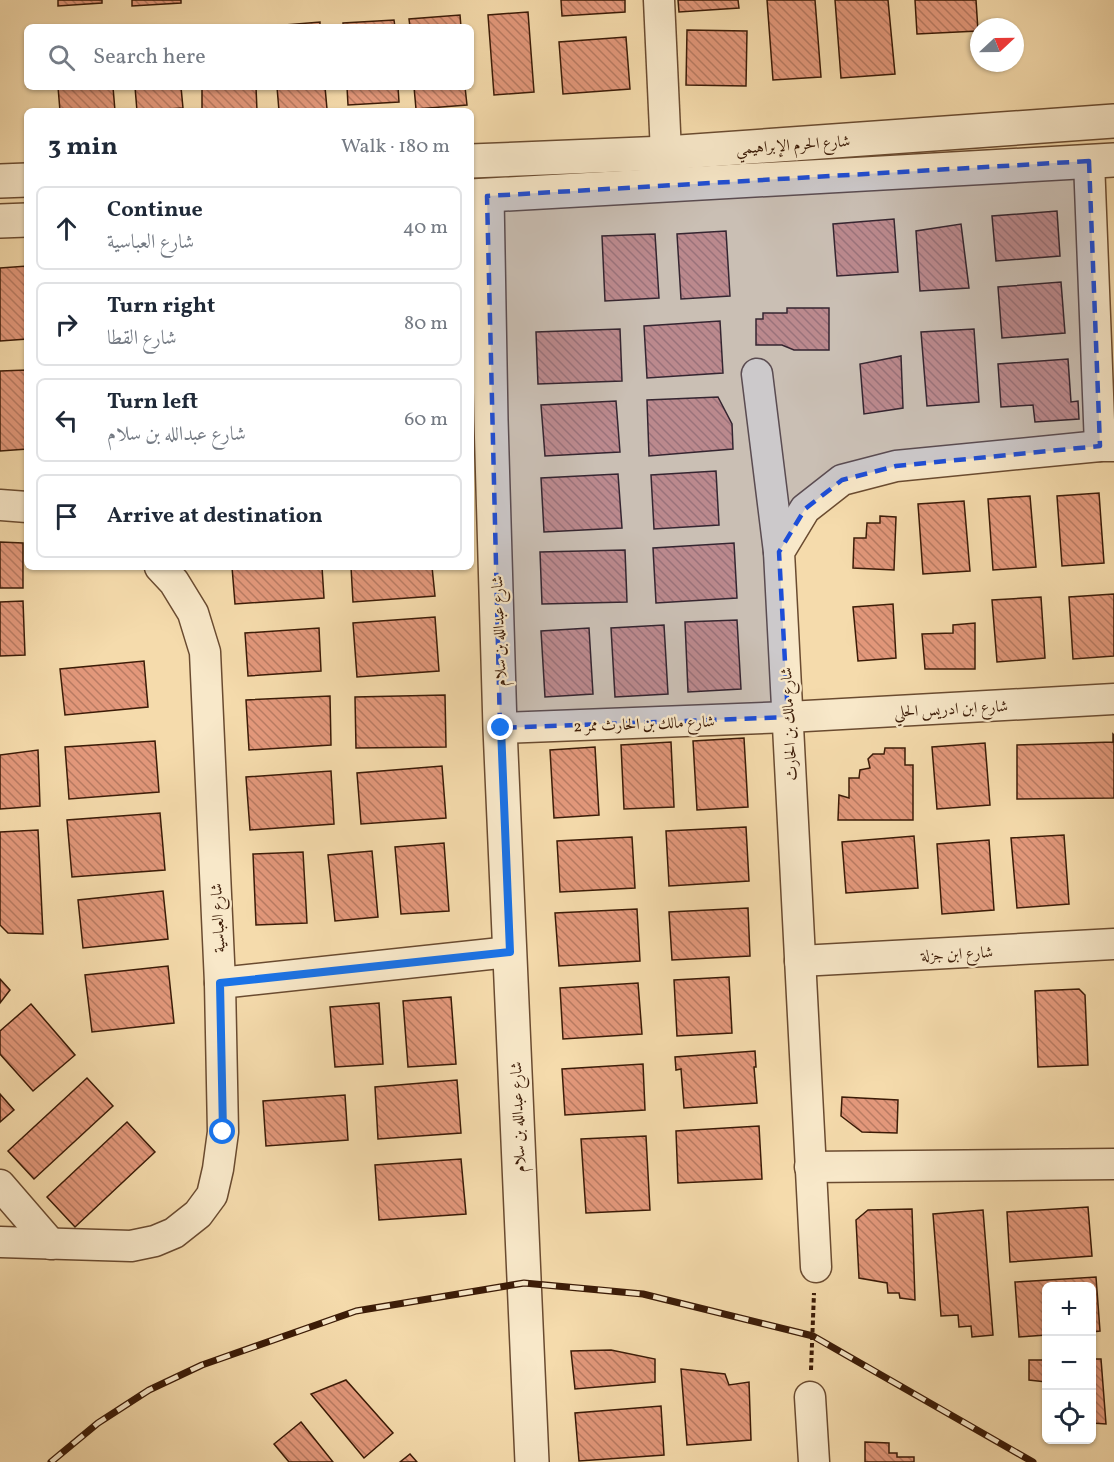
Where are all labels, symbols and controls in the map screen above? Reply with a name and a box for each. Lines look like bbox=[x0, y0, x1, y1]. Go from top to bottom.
north arrow bbox=[970, 18, 1024, 72]
search box bbox=[24, 24, 474, 90]
icon: search bbox=[45, 41, 78, 74]
text: Search here bbox=[93, 42, 206, 73]
text: 3 min bbox=[48, 129, 118, 165]
street label: شارع الحرم الإبراهيمي bbox=[735, 131, 851, 164]
text: Walk · 180 m bbox=[341, 133, 450, 161]
text: Continue bbox=[107, 195, 203, 226]
icon: ahead bbox=[50, 212, 83, 245]
text: 40 m bbox=[403, 214, 448, 242]
text: شارع العباسية bbox=[107, 229, 194, 257]
text: Turn right bbox=[107, 291, 215, 322]
icon: right bbox=[50, 308, 83, 341]
text: 80 m bbox=[404, 310, 448, 338]
text: شارع القطا bbox=[107, 325, 177, 353]
text: Turn left bbox=[107, 387, 198, 418]
icon: left bbox=[50, 404, 83, 437]
text: 60 m bbox=[404, 406, 448, 434]
text: شارع عبدالله بن سلام bbox=[107, 421, 246, 449]
icon: arrive bbox=[50, 500, 83, 533]
text: Arrive at destination bbox=[107, 501, 323, 532]
street label: شارع عبدالله بن سلام bbox=[487, 575, 515, 687]
street label: شارع مالك بن الحارث bbox=[776, 666, 805, 781]
street label: شارع ابن ادريس الحلي bbox=[893, 696, 1009, 727]
street label: شارع مالك بن الحارث ممر 2 bbox=[573, 712, 715, 739]
route end bbox=[487, 714, 513, 740]
street label: شارع العباسية bbox=[206, 882, 233, 953]
street label: شارع ابن جزلة bbox=[919, 942, 994, 969]
street label: شارع عبدالله بن سلام bbox=[506, 1061, 534, 1173]
route start bbox=[209, 1118, 235, 1144]
map controls bbox=[1042, 1282, 1096, 1444]
button: + bbox=[1042, 1282, 1096, 1336]
button: − bbox=[1042, 1336, 1096, 1390]
button: locate bbox=[1042, 1390, 1096, 1444]

